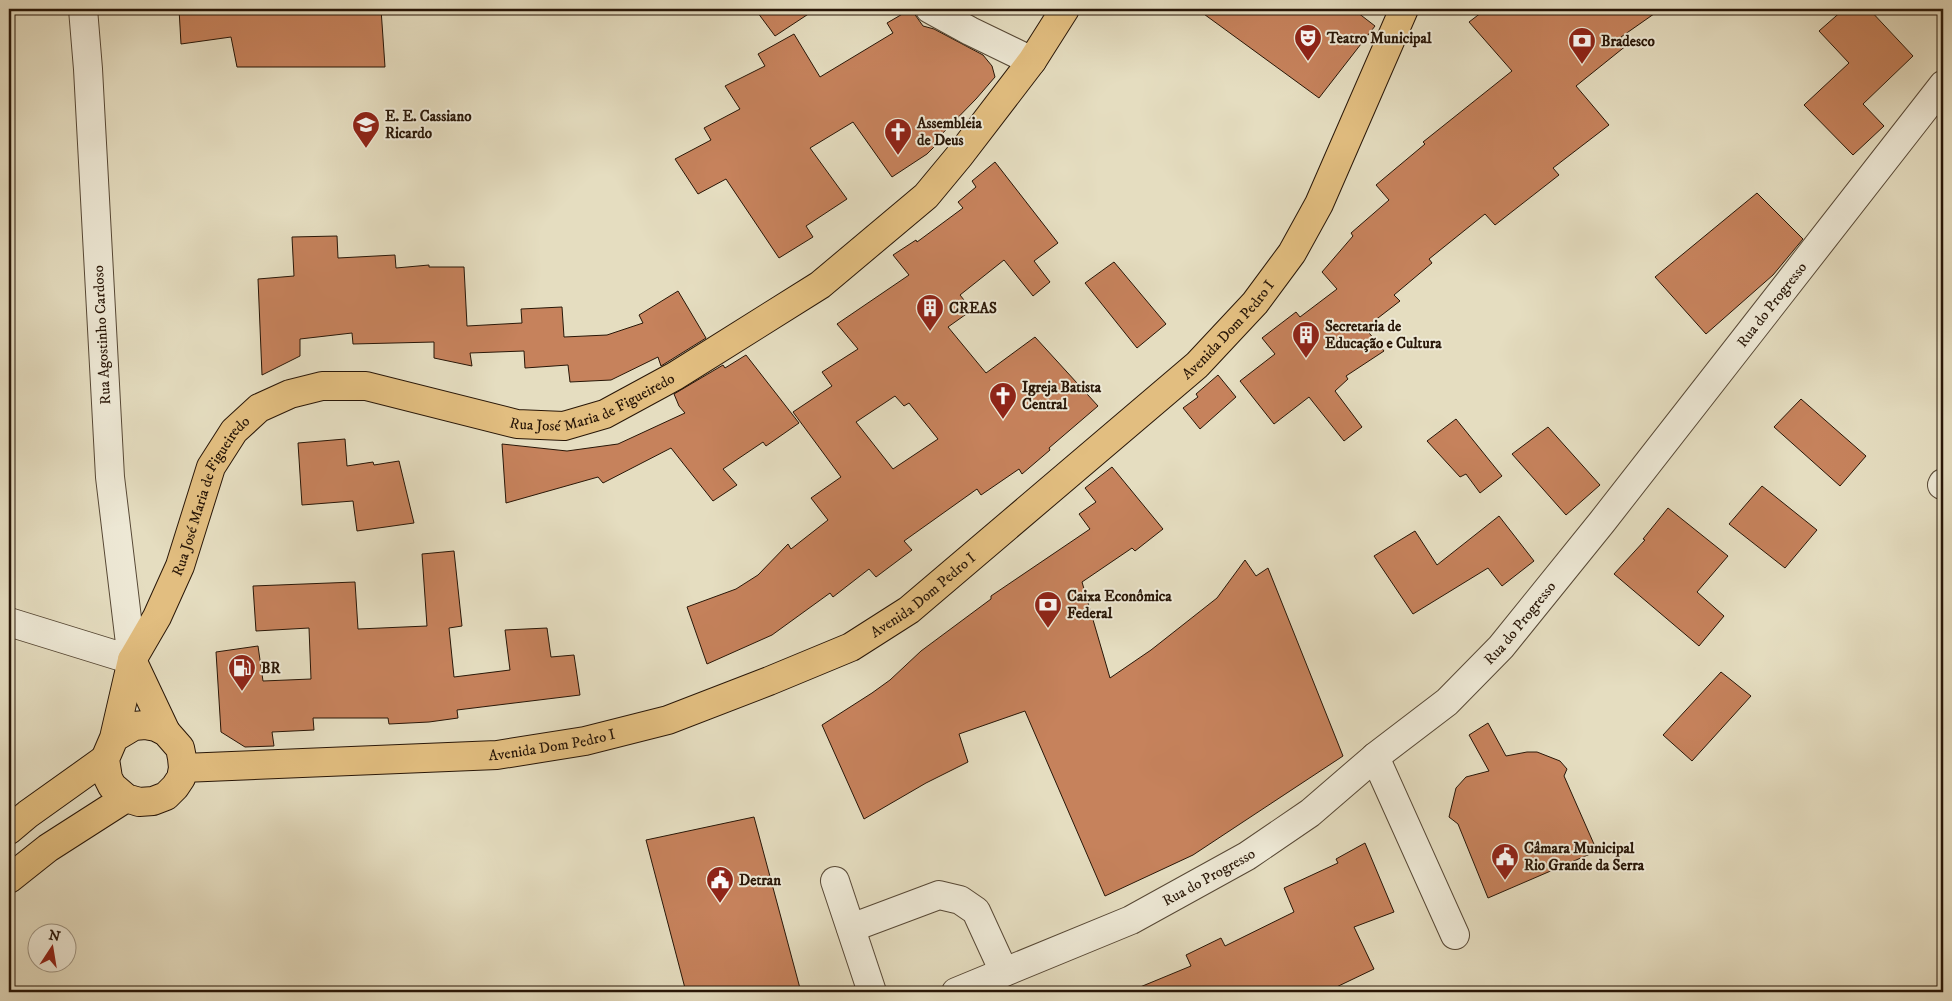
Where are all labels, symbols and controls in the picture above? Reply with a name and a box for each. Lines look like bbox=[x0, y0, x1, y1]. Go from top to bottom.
theatre icon: Teatro Municipal bbox=[1293, 23, 1323, 62]
bank icon: Bradesco bbox=[1567, 26, 1597, 65]
place label: Teatro Municipal bbox=[1326, 29, 1432, 48]
place label: Bradesco bbox=[1601, 32, 1656, 51]
place label: E. E. Cassiano Ricardo bbox=[385, 107, 472, 143]
school or university icon: E. E. Cassiano Ricardo bbox=[351, 110, 381, 149]
place label: Assembleia de Deus bbox=[916, 114, 982, 150]
church icon: Assembleia de Deus bbox=[883, 117, 913, 156]
street label: Rua do Progresso bbox=[1733, 258, 1811, 351]
street label: Rua Agostinho Cardoso bbox=[89, 265, 115, 405]
street label: Avenida Dom Pedro I bbox=[1178, 276, 1278, 383]
building icon: CREAS bbox=[915, 293, 945, 332]
place label: CREAS bbox=[949, 299, 997, 318]
place label: Secretaria de Educação e Cultura bbox=[1325, 317, 1442, 353]
building icon: Secretaria de Educação e Cultura bbox=[1291, 320, 1321, 359]
street label: Rua José Maria de Figueiredo bbox=[508, 369, 678, 435]
place label: Igreja Batista Central bbox=[1022, 378, 1102, 414]
church icon: Igreja Batista Central bbox=[988, 381, 1018, 420]
street label: Rua José Maria de Figueiredo bbox=[167, 412, 254, 579]
street label: Avenida Dom Pedro I bbox=[867, 548, 979, 642]
street label: Rua do Progresso bbox=[1480, 577, 1560, 669]
place label: Caixa Econômica Federal bbox=[1067, 587, 1172, 623]
bank icon: Caixa Econômica Federal bbox=[1033, 590, 1063, 629]
fuel station icon: BR bbox=[227, 653, 257, 692]
place label: BR bbox=[261, 659, 281, 678]
street label: Avenida Dom Pedro I bbox=[488, 724, 617, 765]
place label: Câmara Municipal Rio Grande da Serra bbox=[1524, 839, 1645, 875]
public building icon: Câmara Municipal Rio Grande da Serra bbox=[1490, 842, 1520, 881]
street label: Rua do Progresso bbox=[1159, 844, 1259, 910]
public building icon: Detran bbox=[705, 865, 735, 904]
place label: Detran bbox=[739, 871, 781, 890]
north arrow bbox=[28, 924, 78, 974]
text: N bbox=[47, 926, 62, 946]

